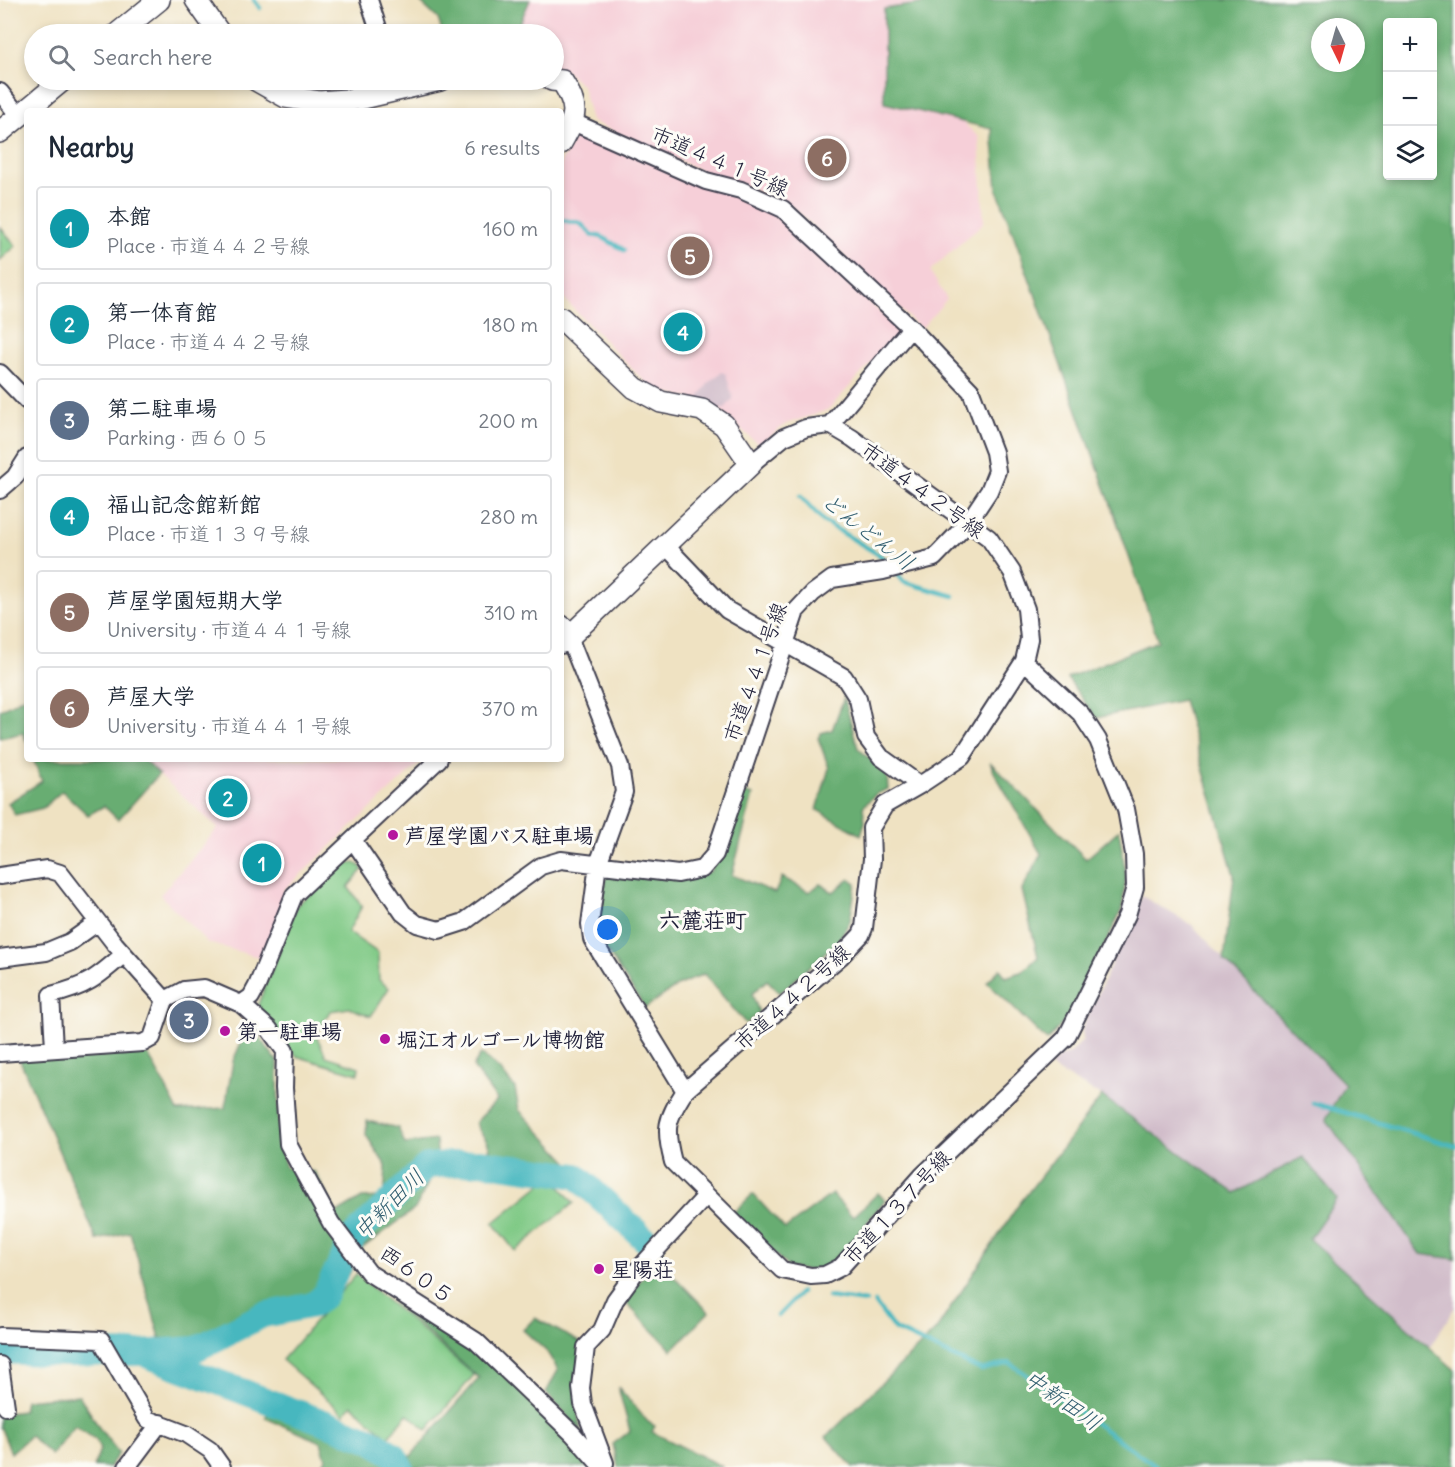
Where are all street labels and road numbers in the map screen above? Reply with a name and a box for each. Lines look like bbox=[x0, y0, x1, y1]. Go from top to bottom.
street label: 市道４４１号線 bbox=[647, 120, 793, 202]
street label: 市道４４２号線 bbox=[856, 436, 990, 544]
street label: 市道４４１号線 bbox=[717, 598, 793, 746]
street label: 市道４４２号線 bbox=[728, 938, 856, 1056]
street label: 市道１３７号線 bbox=[837, 1144, 957, 1270]
street label: 西６０５ bbox=[375, 1239, 459, 1309]

